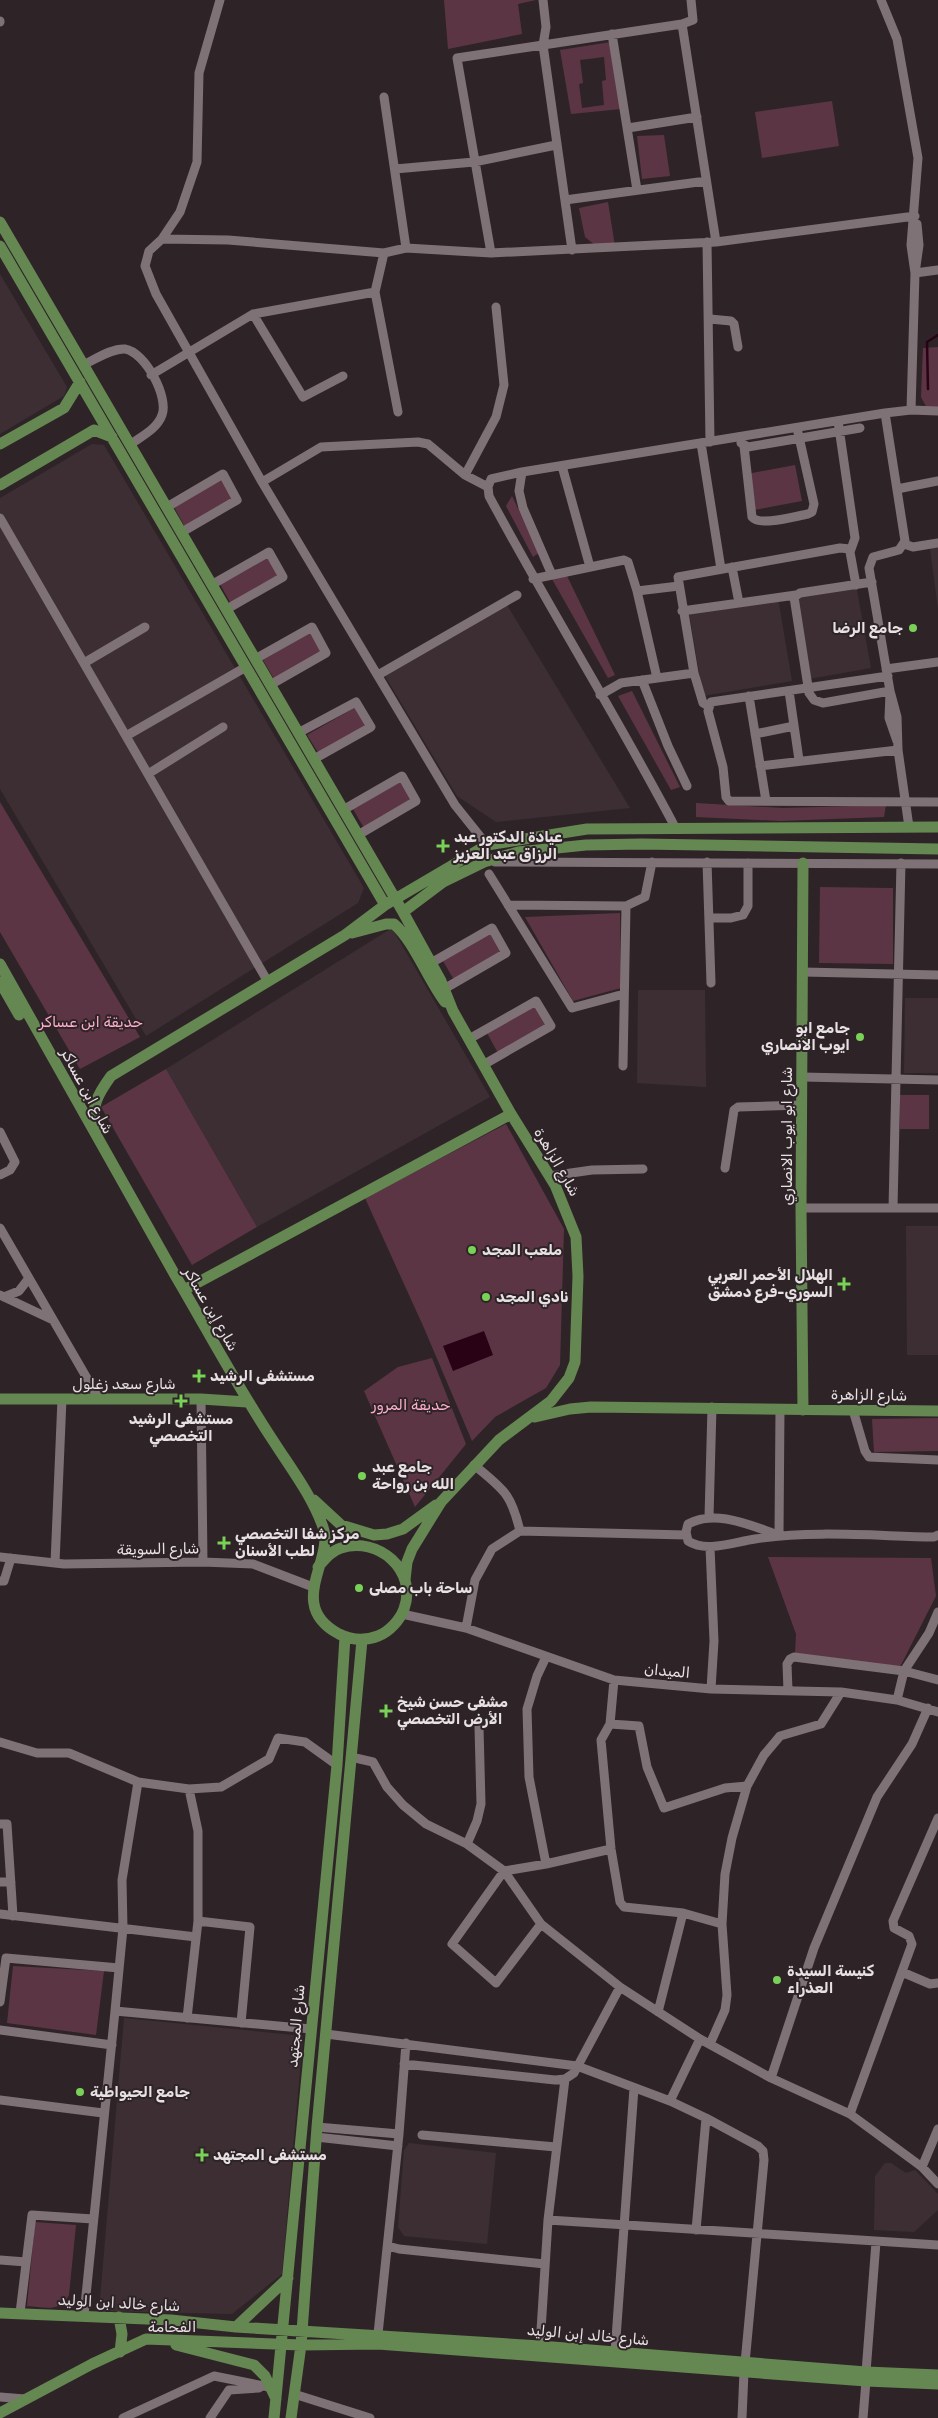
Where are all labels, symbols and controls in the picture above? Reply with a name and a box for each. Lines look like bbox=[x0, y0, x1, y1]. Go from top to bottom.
place label: جامع الرضا bbox=[832, 619, 903, 639]
marker: جامع الرضا bbox=[907, 622, 919, 634]
place label: عيادة الدكتور عبد الرزاق عبد العزيز bbox=[453, 828, 563, 863]
marker: عيادة الدكتور عبد الرزاق عبد العزيز bbox=[436, 839, 450, 853]
park label: حديقة ابن عساكر bbox=[38, 1013, 143, 1031]
place label: جامع ابو ايوب الانصاري bbox=[761, 1019, 850, 1056]
marker: جامع ابو ايوب الانصاري bbox=[854, 1031, 866, 1043]
street label: شارع ابن عساكر bbox=[55, 1044, 117, 1138]
street label: شارع ابو ايوب الانصاري bbox=[778, 1067, 798, 1205]
street label: شارع الزاهرة bbox=[528, 1124, 584, 1201]
place label: ملعب المجد bbox=[482, 1241, 562, 1259]
marker: ملعب المجد bbox=[466, 1244, 478, 1256]
street label: شارع إبن عساكر bbox=[177, 1263, 242, 1355]
place label: الهلال الأحمر العربي السوري-فرع دمشق bbox=[708, 1266, 833, 1303]
marker: الهلال الأحمر العربي السوري-فرع دمشق bbox=[837, 1277, 851, 1291]
place label: نادي المجد bbox=[496, 1288, 569, 1308]
marker: نادي المجد bbox=[480, 1291, 492, 1303]
place label: مستشفى الرشيد bbox=[210, 1367, 315, 1385]
marker: مستشفى الرشيد bbox=[192, 1369, 206, 1383]
street label: شارع سعد زغلول bbox=[72, 1375, 176, 1395]
street label: شارع الزاهرة bbox=[831, 1385, 907, 1407]
marker: مستشفى الرشيد التخصصي bbox=[174, 1394, 188, 1408]
park label: حديقة المرور bbox=[371, 1396, 450, 1415]
place label: مستشفى الرشيد التخصصي bbox=[129, 1410, 234, 1448]
place label: جامع عبد الله بن رواحة bbox=[372, 1458, 454, 1493]
marker: جامع عبد الله بن رواحة bbox=[356, 1470, 368, 1482]
place label: مركز شفا التخصصي لطب الأسنان bbox=[235, 1525, 360, 1560]
marker: مركز شفا التخصصي لطب الأسنان bbox=[217, 1536, 231, 1550]
street label: شارع السويقة bbox=[116, 1539, 200, 1561]
place label: ساحة باب مصلى bbox=[369, 1579, 472, 1597]
marker: ساحة باب مصلى bbox=[353, 1582, 365, 1594]
street label: الميدان bbox=[643, 1660, 691, 1682]
place label: مشفى حسن شيخ الأرض التخصصي bbox=[397, 1693, 508, 1731]
marker: مشفى حسن شيخ الأرض التخصصي bbox=[379, 1704, 393, 1718]
place label: كنيسة السيدة العذراء bbox=[787, 1962, 875, 1997]
marker: كنيسة السيدة العذراء bbox=[771, 1974, 783, 1986]
street label: شارع المجتهد bbox=[283, 1984, 311, 2068]
place label: جامع الحيواطية bbox=[90, 2083, 190, 2103]
marker: جامع الحيواطية bbox=[74, 2086, 86, 2098]
place label: مستشفى المجتهد bbox=[213, 2146, 327, 2164]
marker: مستشفى المجتهد bbox=[195, 2148, 209, 2162]
street label: شارع خالد ابن الوليد bbox=[57, 2291, 181, 2317]
street label: الفحامة bbox=[148, 2318, 196, 2336]
street label: شارع خالد إبن الوليد bbox=[526, 2321, 650, 2351]

